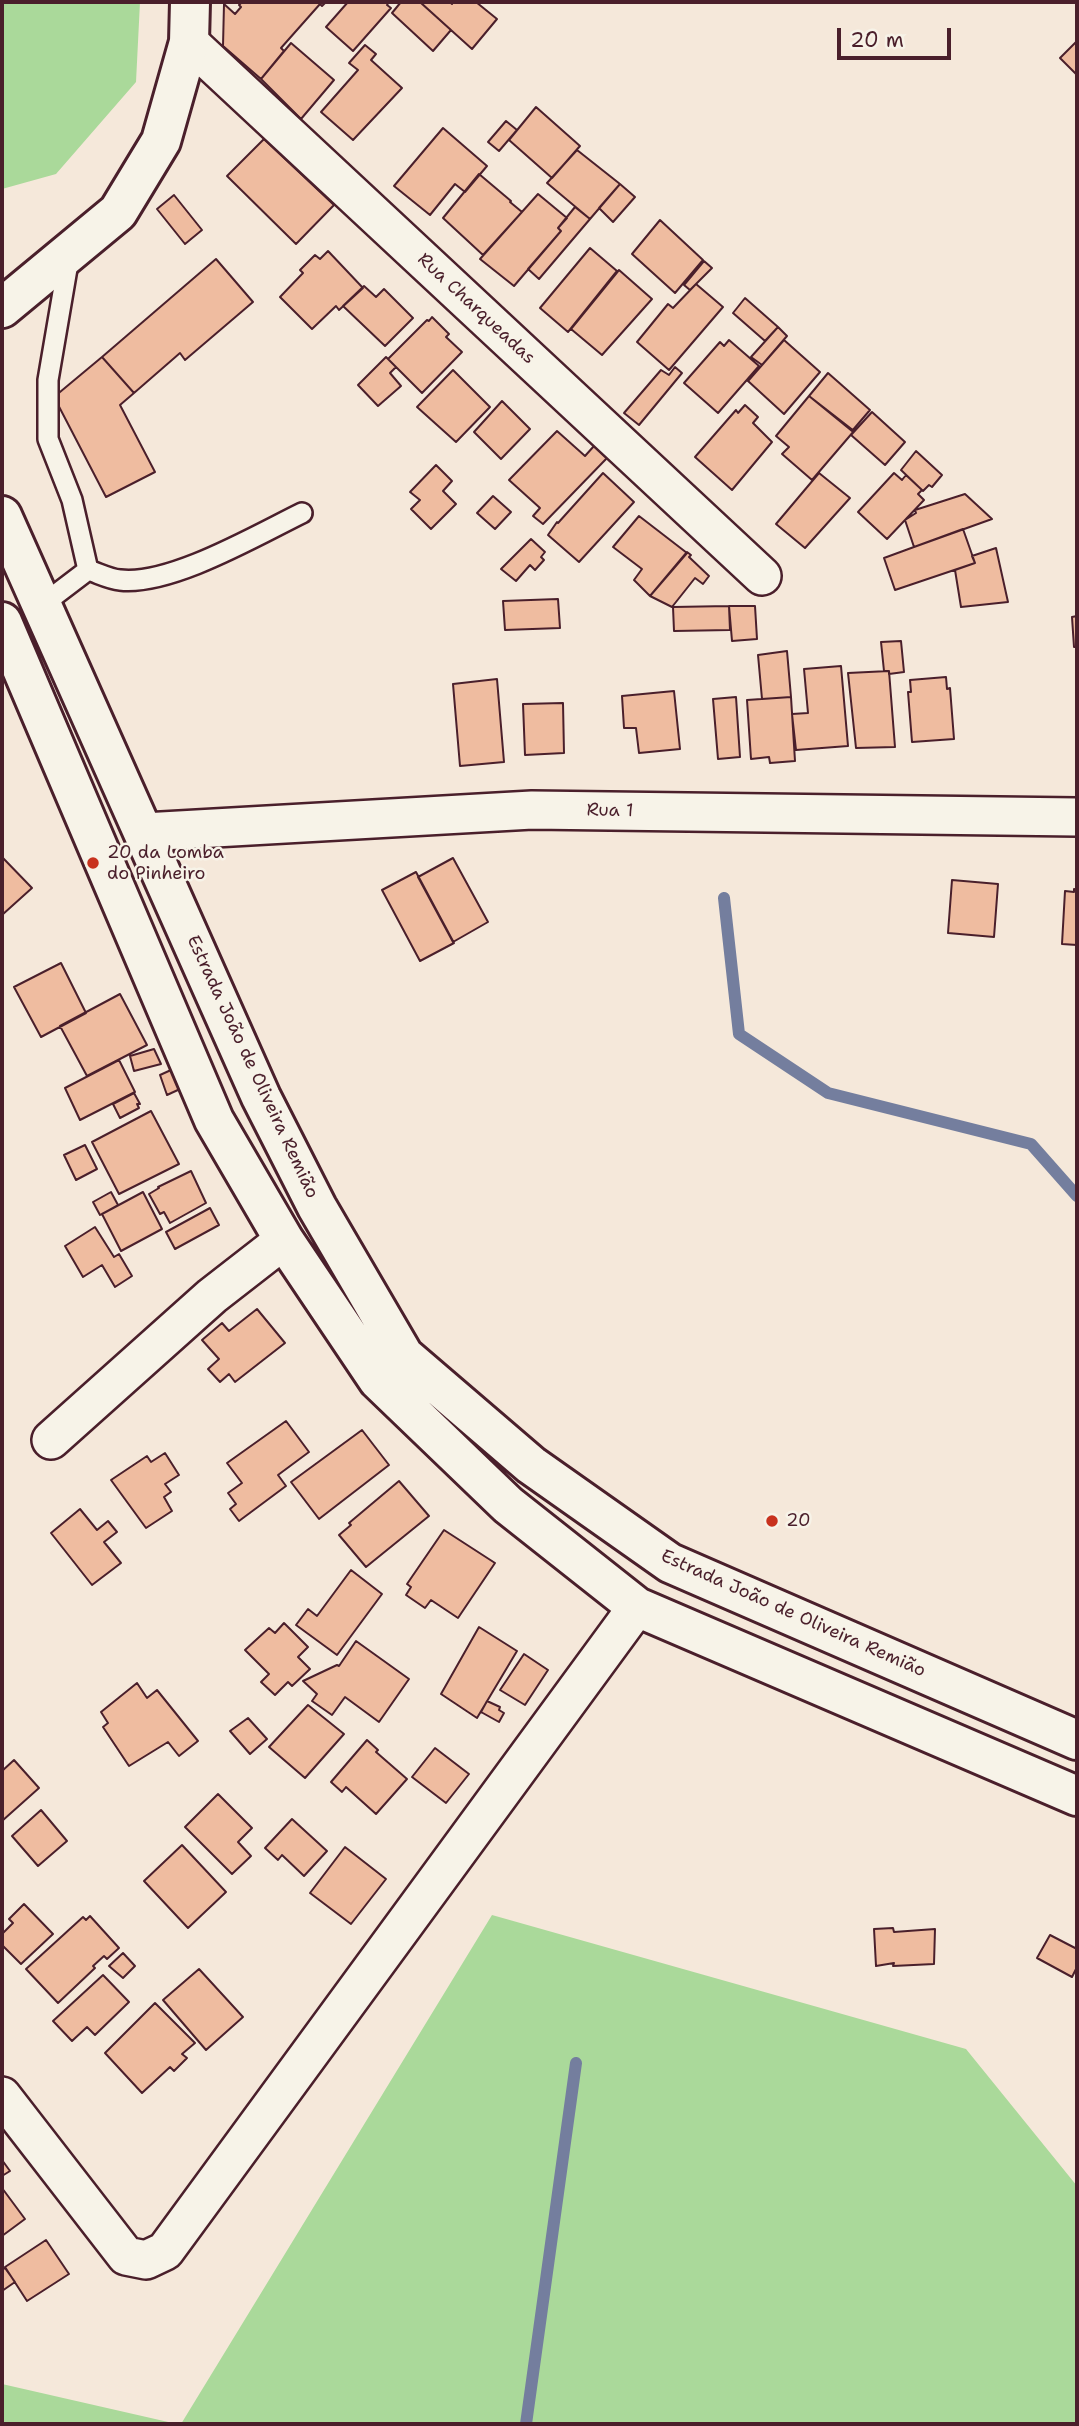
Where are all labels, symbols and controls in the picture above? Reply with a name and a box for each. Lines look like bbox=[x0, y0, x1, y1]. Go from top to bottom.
scale bar bbox=[841, 14, 955, 58]
text: 20 m bbox=[850, 26, 904, 54]
street label: Rua Charqueadas bbox=[413, 249, 539, 369]
street label: Rua 1 bbox=[586, 800, 634, 822]
place label: 20 da Lomba do Pinheiro bbox=[107, 842, 224, 884]
marker: 20 da Lomba do Pinheiro bbox=[85, 855, 101, 871]
street label: Estrada João de Oliveira Remião bbox=[181, 932, 323, 1202]
place label: 20 bbox=[786, 1510, 811, 1532]
marker: 20 bbox=[764, 1513, 780, 1529]
street label: Estrada João de Oliveira Remião bbox=[657, 1546, 929, 1682]

